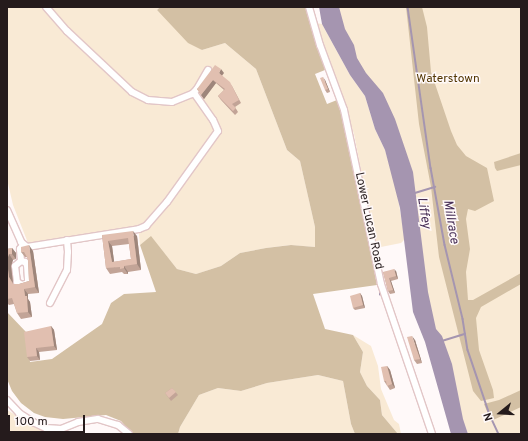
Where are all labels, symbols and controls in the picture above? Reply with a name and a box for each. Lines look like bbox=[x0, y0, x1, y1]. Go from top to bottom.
park label: Waterstown bbox=[416, 73, 480, 87]
street label: Lower Lucan Road bbox=[351, 171, 385, 271]
water label: Liffey bbox=[413, 196, 433, 230]
water label: Millrace bbox=[439, 199, 461, 245]
north arrow bbox=[480, 393, 520, 433]
scale bar bbox=[10, 407, 87, 433]
text: N bbox=[481, 411, 496, 423]
text: 100 m bbox=[15, 414, 48, 430]

